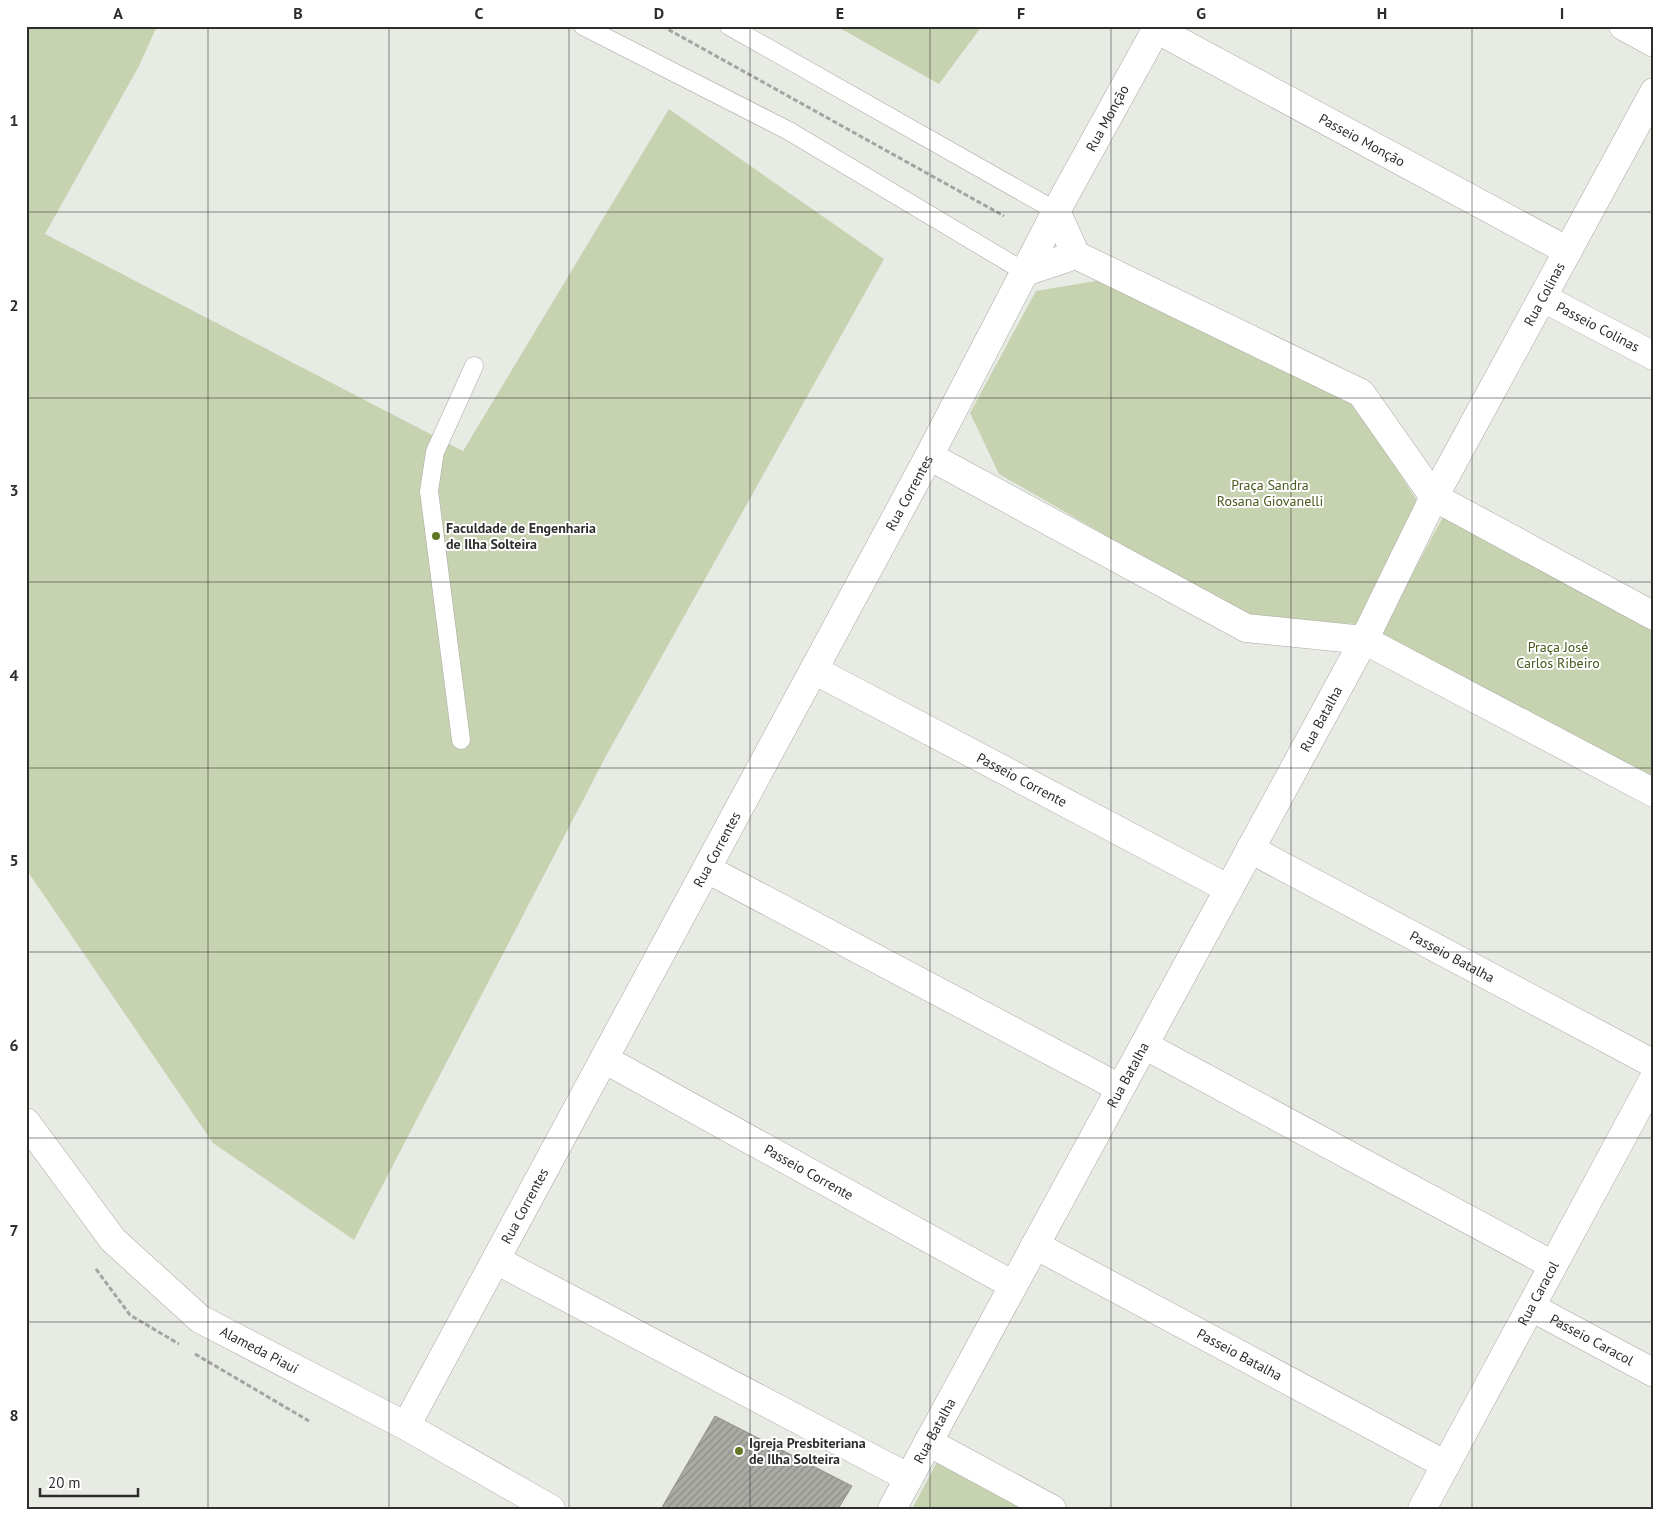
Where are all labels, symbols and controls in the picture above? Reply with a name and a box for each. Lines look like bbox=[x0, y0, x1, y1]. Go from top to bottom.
text: A bbox=[113, 3, 123, 23]
text: B bbox=[293, 3, 303, 23]
text: C bbox=[475, 3, 484, 23]
text: D bbox=[654, 3, 664, 23]
text: E bbox=[836, 3, 844, 23]
text: F bbox=[1017, 3, 1025, 23]
text: G bbox=[1196, 3, 1206, 23]
text: H bbox=[1377, 3, 1387, 23]
text: I bbox=[1560, 3, 1564, 23]
street label: Rua Monção bbox=[1082, 82, 1133, 155]
street label: Passeio Monção bbox=[1316, 109, 1408, 171]
text: 1 bbox=[9, 110, 19, 130]
street label: Rua Colinas bbox=[1520, 259, 1569, 329]
text: 2 bbox=[9, 295, 19, 315]
street label: Passeio Colinas bbox=[1553, 298, 1643, 356]
street label: Rua Correntes bbox=[881, 452, 937, 534]
park label: Praça Sandra Rosana Giovanelli bbox=[1217, 476, 1323, 510]
text: 3 bbox=[9, 480, 19, 500]
place label: Faculdade de Engenharia de Ilha Solteira bbox=[446, 519, 596, 553]
marker: Faculdade de Engenharia de Ilha Solteira bbox=[430, 530, 442, 542]
park label: Praça José Carlos Ribeiro bbox=[1516, 638, 1600, 672]
text: 4 bbox=[9, 665, 19, 685]
street label: Rua Batalha bbox=[1296, 683, 1346, 755]
street label: Passeio Corrente bbox=[974, 749, 1070, 811]
street label: Rua Correntes bbox=[689, 808, 745, 890]
text: 5 bbox=[9, 850, 19, 870]
street label: Passeio Batalha bbox=[1407, 927, 1498, 987]
text: 6 bbox=[9, 1035, 19, 1055]
street label: Rua Batalha bbox=[1103, 1039, 1153, 1111]
street label: Passeio Corrente bbox=[761, 1140, 857, 1204]
street label: Rua Correntes bbox=[497, 1165, 552, 1247]
text: 7 bbox=[9, 1220, 19, 1240]
street label: Rua Caracol bbox=[1513, 1258, 1563, 1329]
street label: Passeio Caracol bbox=[1547, 1310, 1637, 1369]
street label: Alameda Piauí bbox=[217, 1322, 302, 1378]
street label: Passeio Batalha bbox=[1194, 1324, 1285, 1385]
street label: Rua Batalha bbox=[909, 1395, 960, 1467]
text: 8 bbox=[9, 1405, 19, 1425]
place label: Igreja Presbiteriana de Ilha Solteira bbox=[749, 1434, 866, 1468]
marker: Igreja Presbiteriana de Ilha Solteira bbox=[733, 1445, 745, 1457]
scale bar bbox=[40, 1465, 138, 1497]
text: 20 m bbox=[48, 1473, 81, 1492]

